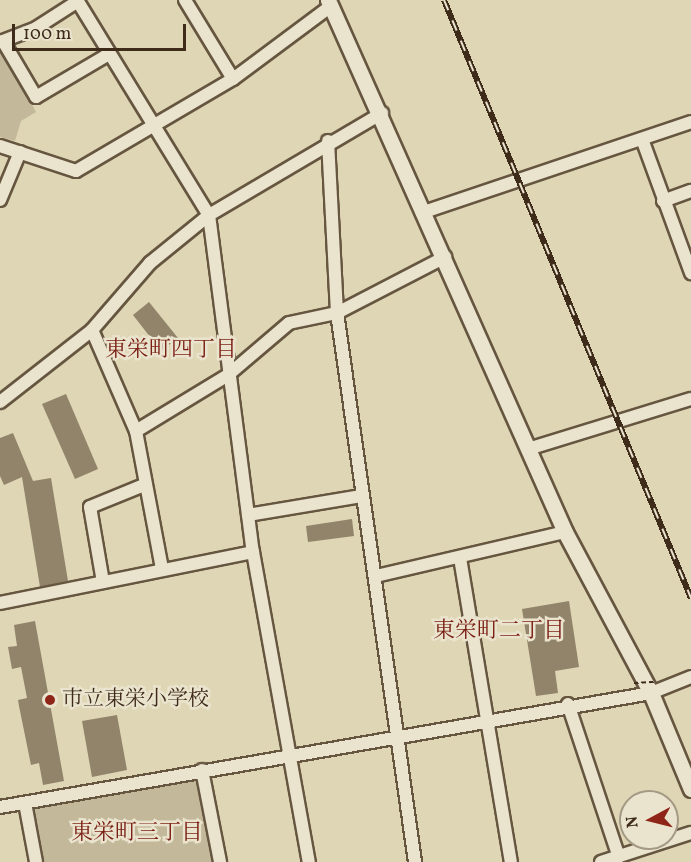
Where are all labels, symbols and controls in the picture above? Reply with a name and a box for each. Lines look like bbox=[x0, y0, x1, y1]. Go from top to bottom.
scale bar bbox=[15, 12, 189, 50]
text: 100 m bbox=[23, 22, 72, 47]
district label: 東栄町四丁目 bbox=[105, 338, 237, 364]
district label: 東栄町二丁目 bbox=[433, 619, 565, 645]
place label: 市立東栄小学校 bbox=[62, 687, 209, 713]
marker: 市立東栄小学校 bbox=[43, 693, 57, 707]
north arrow bbox=[619, 790, 679, 850]
text: N bbox=[621, 815, 645, 829]
district label: 東栄町三丁目 bbox=[71, 821, 203, 847]

